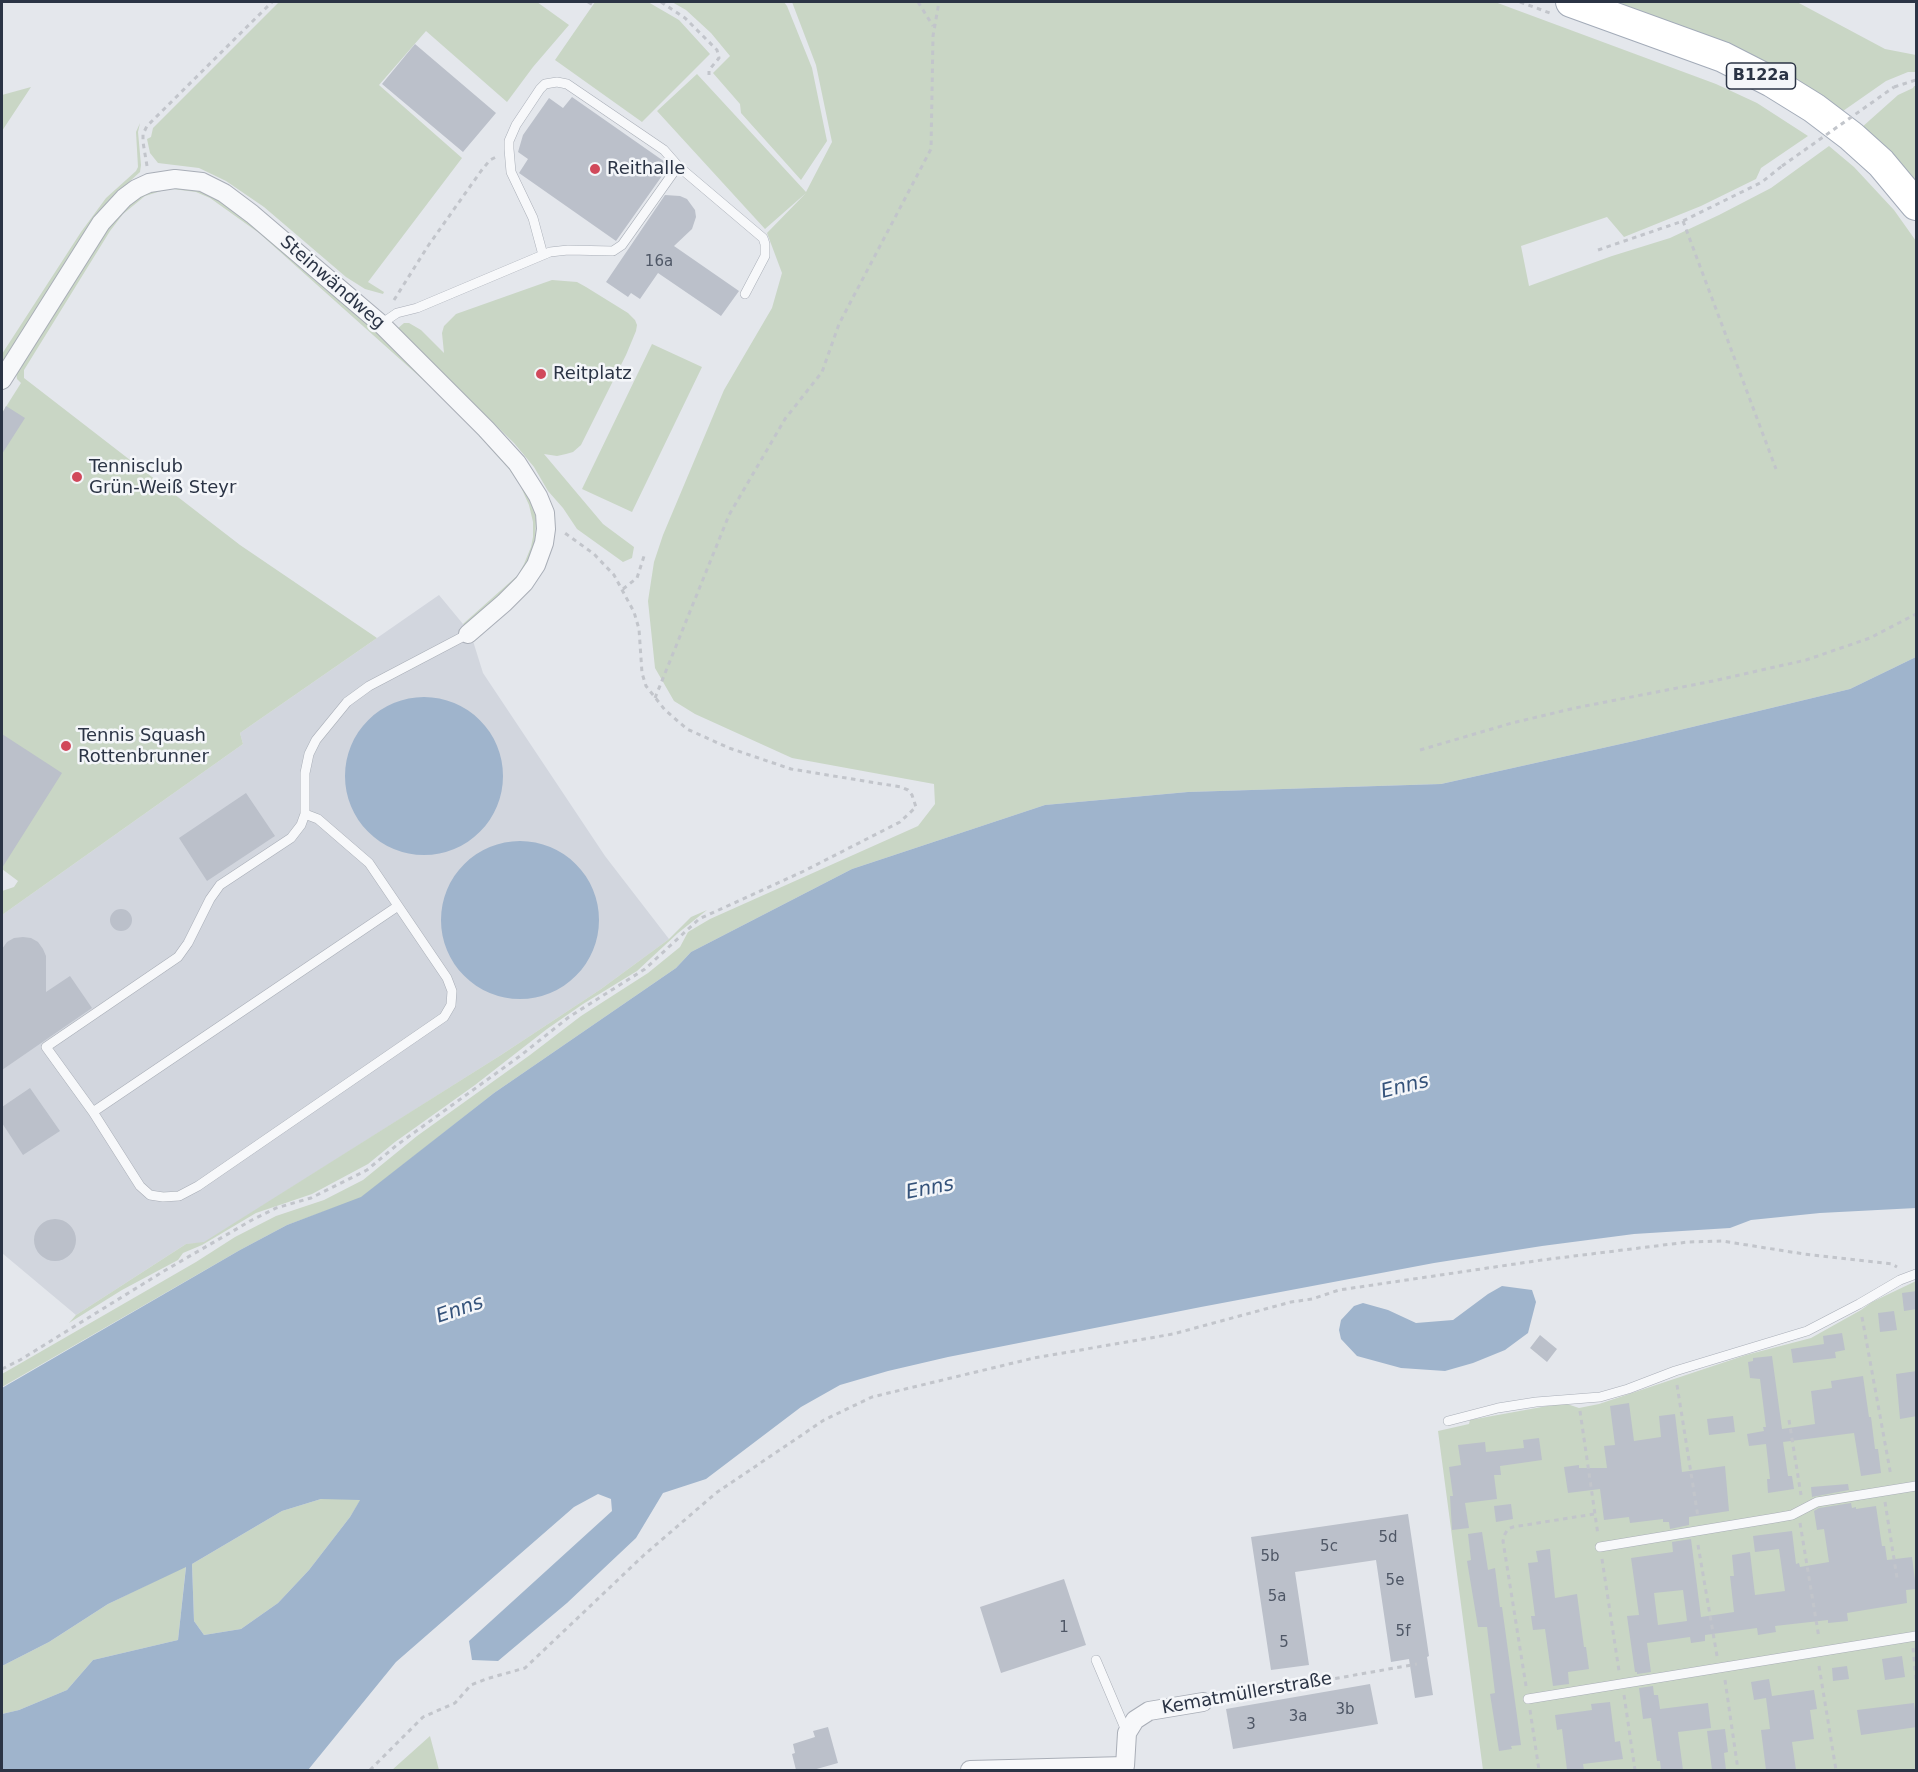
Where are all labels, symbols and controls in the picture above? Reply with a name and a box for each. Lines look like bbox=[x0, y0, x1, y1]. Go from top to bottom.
road number: B122a bbox=[1726, 63, 1796, 89]
place label: Reithalle bbox=[607, 158, 685, 180]
marker: Reithalle bbox=[588, 162, 602, 176]
street label: Steinwändweg bbox=[275, 232, 389, 334]
house number: 16a bbox=[645, 253, 673, 271]
place label: Reitplatz bbox=[553, 363, 632, 385]
marker: Reitplatz bbox=[534, 367, 548, 381]
place label: Tennisclub Grün-Weiß Steyr bbox=[89, 456, 236, 498]
marker: Tennisclub Grün-Weiß Steyr bbox=[70, 470, 84, 484]
place label: Tennis Squash Rottenbrunner bbox=[78, 725, 209, 768]
marker: Tennis Squash Rottenbrunner bbox=[59, 739, 73, 753]
water label: Enns bbox=[1379, 1070, 1431, 1104]
water label: Enns bbox=[904, 1173, 956, 1205]
water label: Enns bbox=[433, 1291, 487, 1329]
house number: 5d bbox=[1378, 1529, 1398, 1547]
house number: 5c bbox=[1320, 1538, 1338, 1556]
house number: 5b bbox=[1260, 1548, 1280, 1566]
house number: 5e bbox=[1386, 1572, 1404, 1590]
house number: 5a bbox=[1268, 1588, 1286, 1606]
house number: 1 bbox=[1059, 1619, 1069, 1637]
house number: 5f bbox=[1396, 1623, 1410, 1641]
house number: 5 bbox=[1279, 1634, 1289, 1652]
street label: Kematmüllerstraße bbox=[1160, 1668, 1334, 1720]
house number: 3b bbox=[1335, 1701, 1355, 1719]
house number: 3a bbox=[1289, 1708, 1307, 1726]
house number: 3 bbox=[1246, 1716, 1256, 1734]

